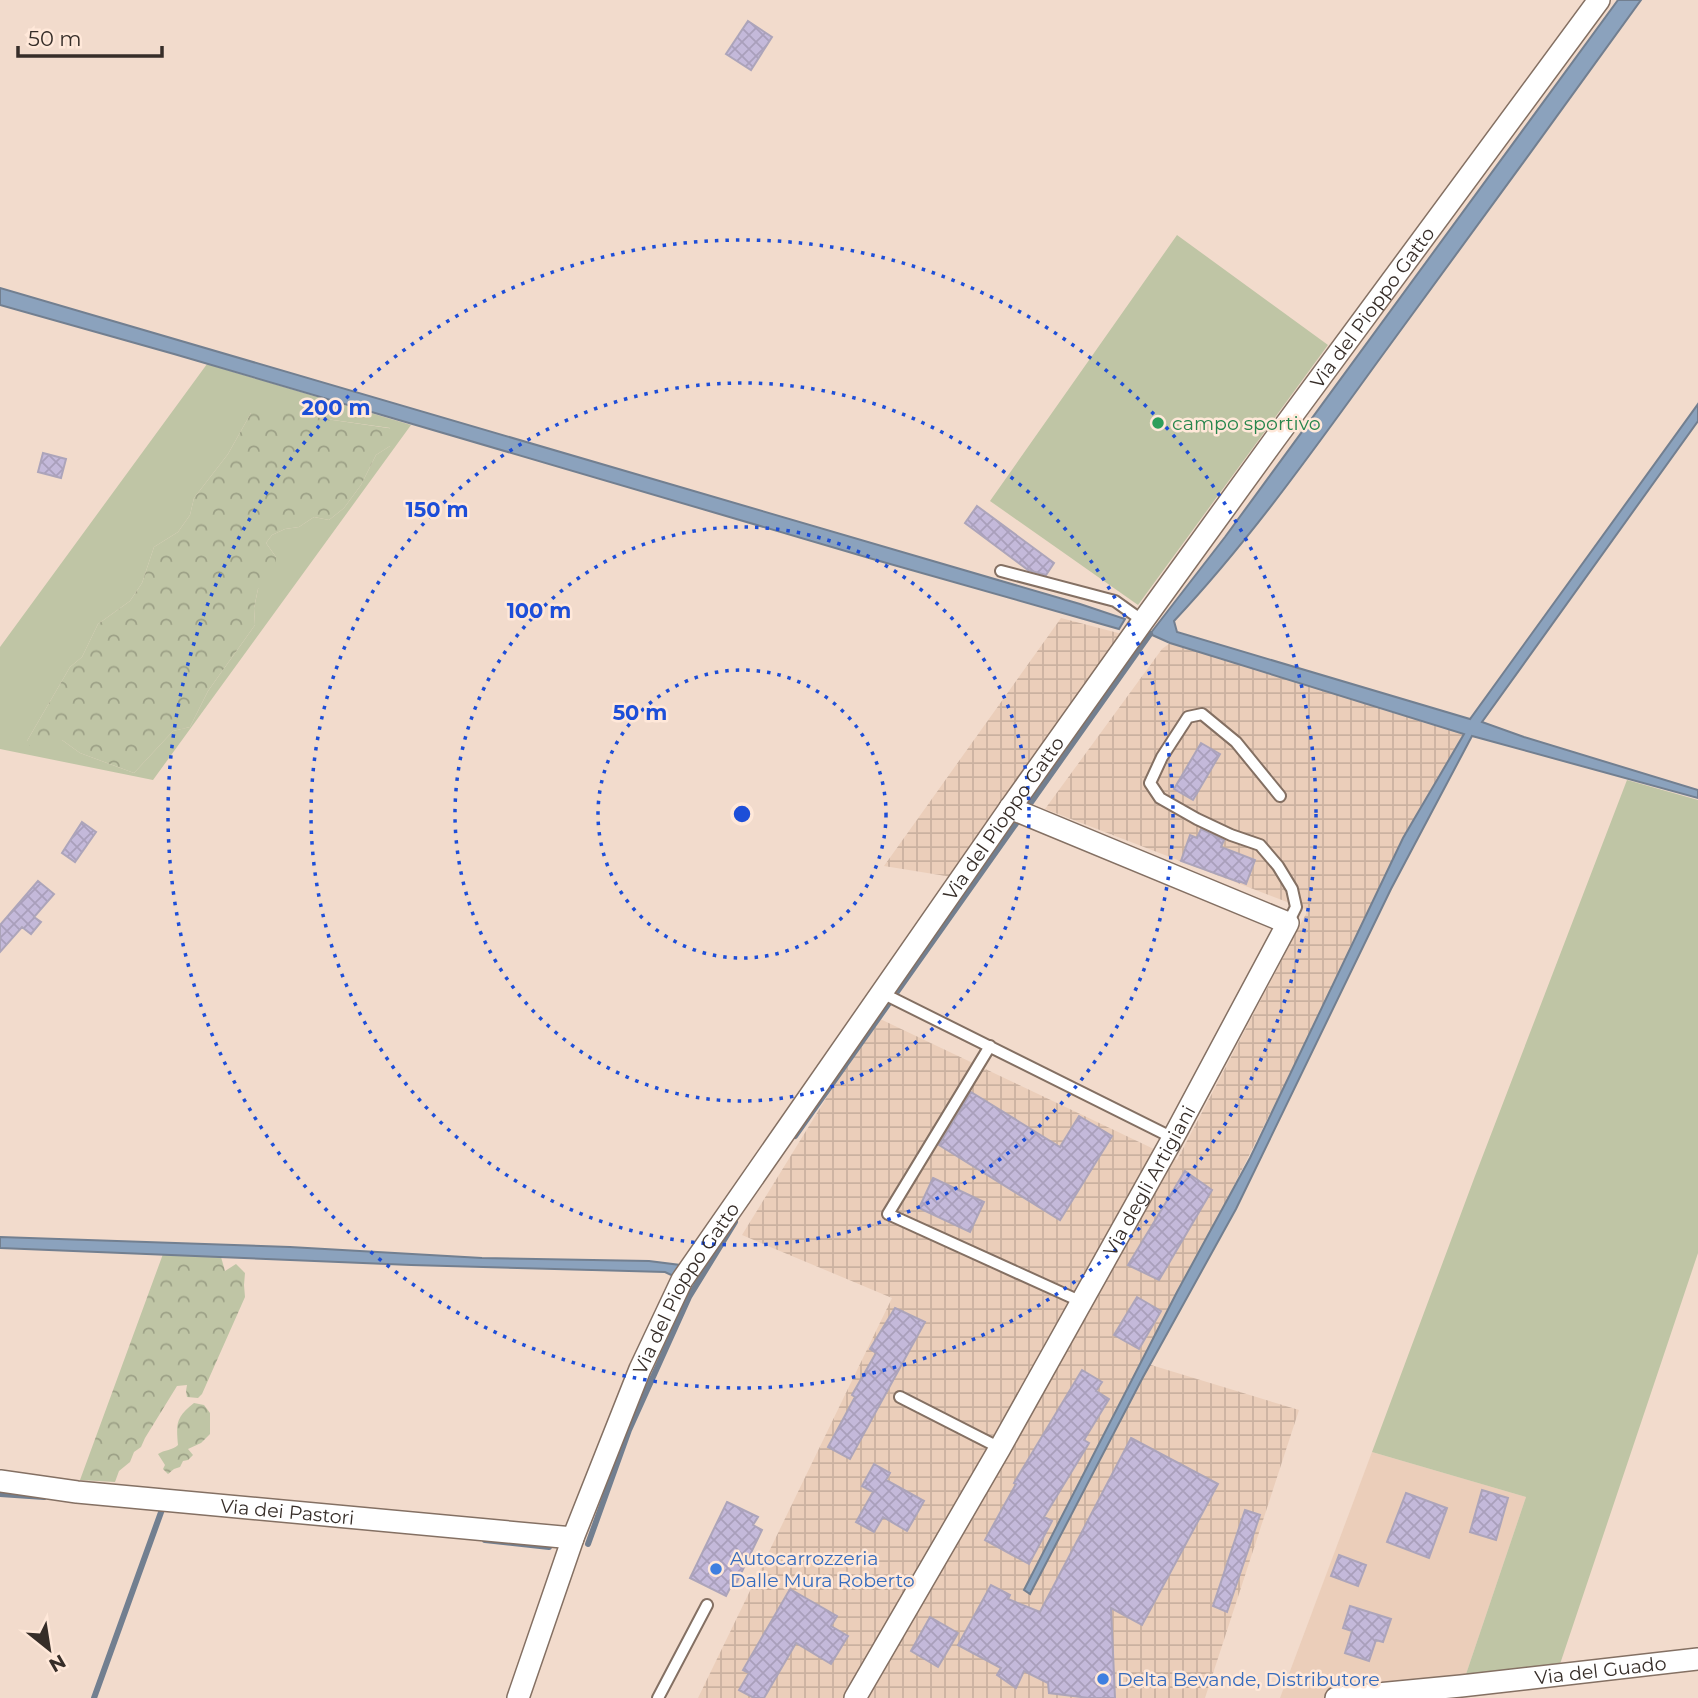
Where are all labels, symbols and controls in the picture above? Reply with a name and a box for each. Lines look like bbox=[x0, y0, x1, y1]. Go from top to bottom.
scale bar bbox=[18, 14, 161, 58]
text: 50 m bbox=[28, 26, 82, 51]
street label: Via del Pioppo Gatto bbox=[1305, 222, 1440, 393]
text: 200 m bbox=[302, 395, 370, 420]
place label: campo sportivo bbox=[1172, 412, 1321, 435]
marker: campo sportivo bbox=[1150, 415, 1166, 431]
text: 150 m bbox=[406, 497, 468, 522]
text: 100 m bbox=[507, 598, 571, 623]
text: 50 m bbox=[613, 700, 667, 725]
street label: Via del Pioppo Gatto bbox=[938, 732, 1069, 905]
centre of rings bbox=[730, 802, 754, 826]
street label: Via degli Artigiani bbox=[1098, 1102, 1200, 1260]
street label: Via del Pioppo Gatto bbox=[628, 1198, 744, 1378]
street label: Via dei Pastori bbox=[219, 1494, 355, 1530]
place label: Autocarrozzeria Dalle Mura Roberto bbox=[730, 1547, 915, 1592]
marker: Autocarrozzeria Dalle Mura Roberto bbox=[708, 1561, 724, 1577]
north arrow bbox=[14, 1614, 84, 1684]
text: N bbox=[45, 1649, 70, 1677]
street label: Via del Guado bbox=[1534, 1652, 1668, 1690]
place label: Delta Bevande, Distributore bbox=[1117, 1668, 1380, 1691]
marker: Delta Bevande, Distributore bbox=[1095, 1671, 1111, 1687]

